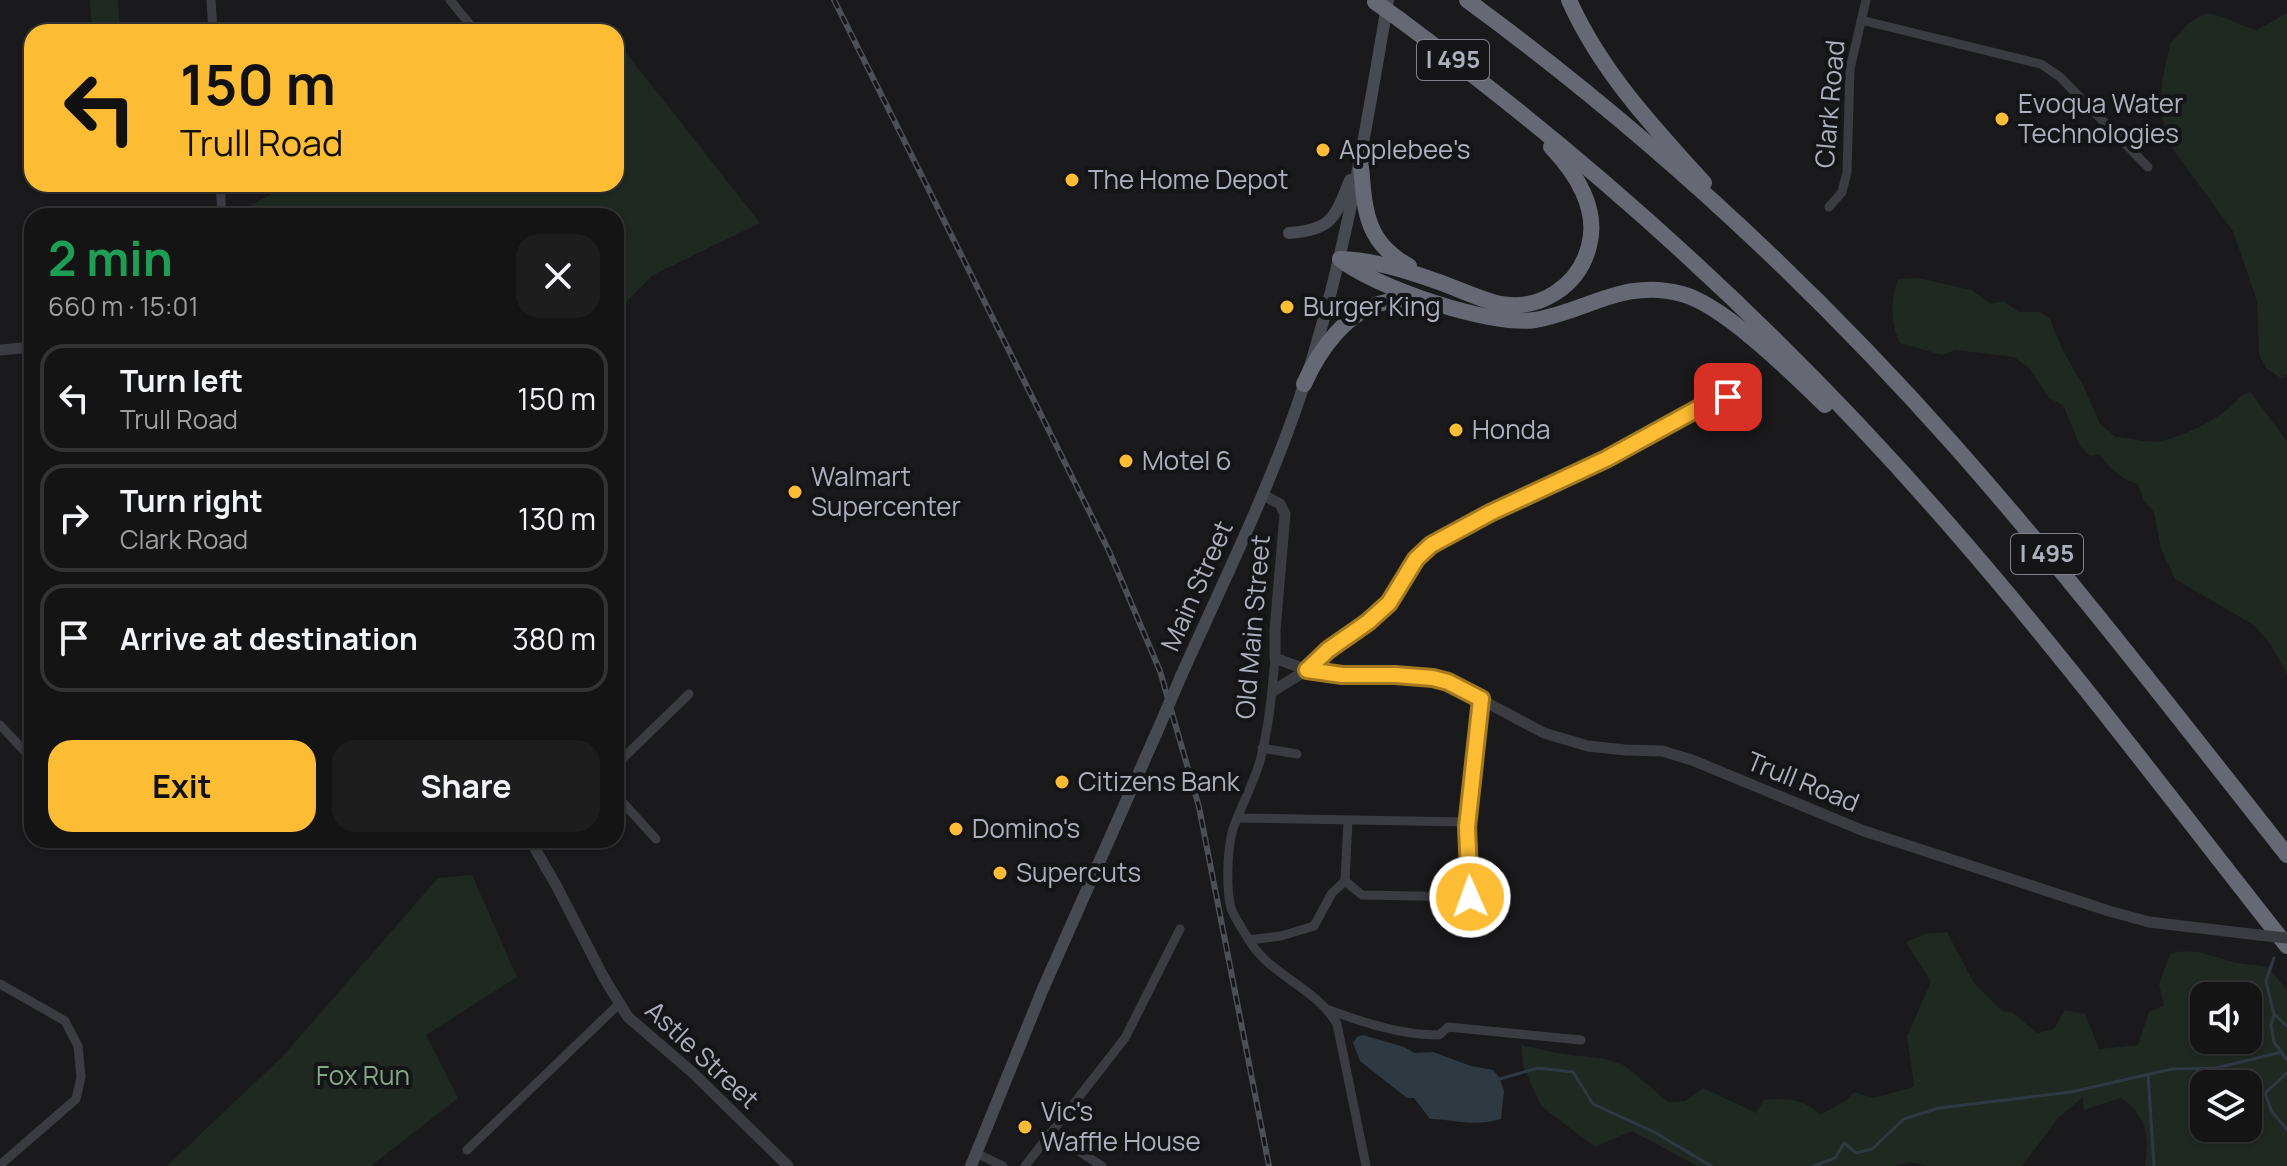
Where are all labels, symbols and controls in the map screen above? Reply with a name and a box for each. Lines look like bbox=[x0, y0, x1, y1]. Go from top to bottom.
street label: Clark Road bbox=[1805, 38, 1853, 169]
road number: I 495 bbox=[1417, 40, 1489, 80]
text: 150 m bbox=[180, 45, 336, 122]
icon: left bbox=[48, 56, 152, 160]
place label: Evoqua Water Technologies bbox=[2018, 85, 2183, 151]
marker: Evoqua Water Technologies bbox=[1993, 110, 2011, 128]
text: Trull Road bbox=[180, 118, 343, 167]
place label: Applebee's bbox=[1339, 131, 1470, 167]
marker: Applebee's bbox=[1314, 141, 1332, 159]
place label: The Home Depot bbox=[1088, 161, 1288, 197]
marker: The Home Depot bbox=[1063, 171, 1081, 189]
text: 2 min bbox=[48, 225, 173, 290]
button: close bbox=[516, 234, 600, 318]
text: 660 m · 15:01 bbox=[48, 288, 199, 324]
place label: Burger King bbox=[1303, 288, 1441, 324]
marker: Burger King bbox=[1278, 298, 1296, 316]
text: Turn left bbox=[120, 360, 243, 401]
pin bbox=[1694, 363, 1762, 431]
icon: arrive bbox=[1706, 375, 1750, 419]
icon: left bbox=[52, 376, 96, 420]
text: 150 m bbox=[517, 378, 596, 419]
text: Trull Road bbox=[120, 401, 238, 437]
place label: Honda bbox=[1472, 411, 1550, 447]
marker: Honda bbox=[1447, 421, 1465, 439]
place label: Motel 6 bbox=[1142, 442, 1232, 478]
marker: Motel 6 bbox=[1117, 452, 1135, 470]
place label: Walmart Supercenter bbox=[811, 458, 961, 524]
text: Turn right bbox=[120, 480, 263, 521]
marker: Walmart Supercenter bbox=[786, 483, 804, 501]
icon: right bbox=[52, 496, 96, 540]
text: 130 m bbox=[518, 498, 596, 539]
street label: Main Street bbox=[1151, 515, 1241, 657]
text: Clark Road bbox=[120, 521, 248, 557]
street label: Old Main Street bbox=[1226, 533, 1278, 721]
road number: I 495 bbox=[2011, 534, 2083, 574]
icon: arrive bbox=[52, 616, 96, 660]
text: Arrive at destination bbox=[120, 618, 418, 659]
text: 380 m bbox=[512, 618, 596, 659]
button: Exit bbox=[48, 740, 316, 832]
button: Share bbox=[332, 740, 600, 832]
street label: Trull Road bbox=[1742, 742, 1865, 820]
place label: Citizens Bank bbox=[1078, 763, 1241, 799]
marker: Citizens Bank bbox=[1053, 773, 1071, 791]
place label: Domino's bbox=[972, 810, 1080, 846]
marker: Domino's bbox=[947, 820, 965, 838]
place label: Supercuts bbox=[1016, 854, 1141, 890]
position arrow bbox=[1428, 855, 1512, 939]
marker: Supercuts bbox=[991, 864, 1009, 882]
map controls bbox=[2190, 982, 2262, 1142]
button: sound bbox=[2190, 982, 2262, 1054]
street label: Astle Street bbox=[638, 992, 767, 1116]
park label: Fox Run bbox=[316, 1057, 410, 1093]
button: layers bbox=[2190, 1070, 2262, 1142]
place label: Vic's Waffle House bbox=[1041, 1093, 1201, 1159]
marker: Vic's Waffle House bbox=[1016, 1118, 1034, 1136]

